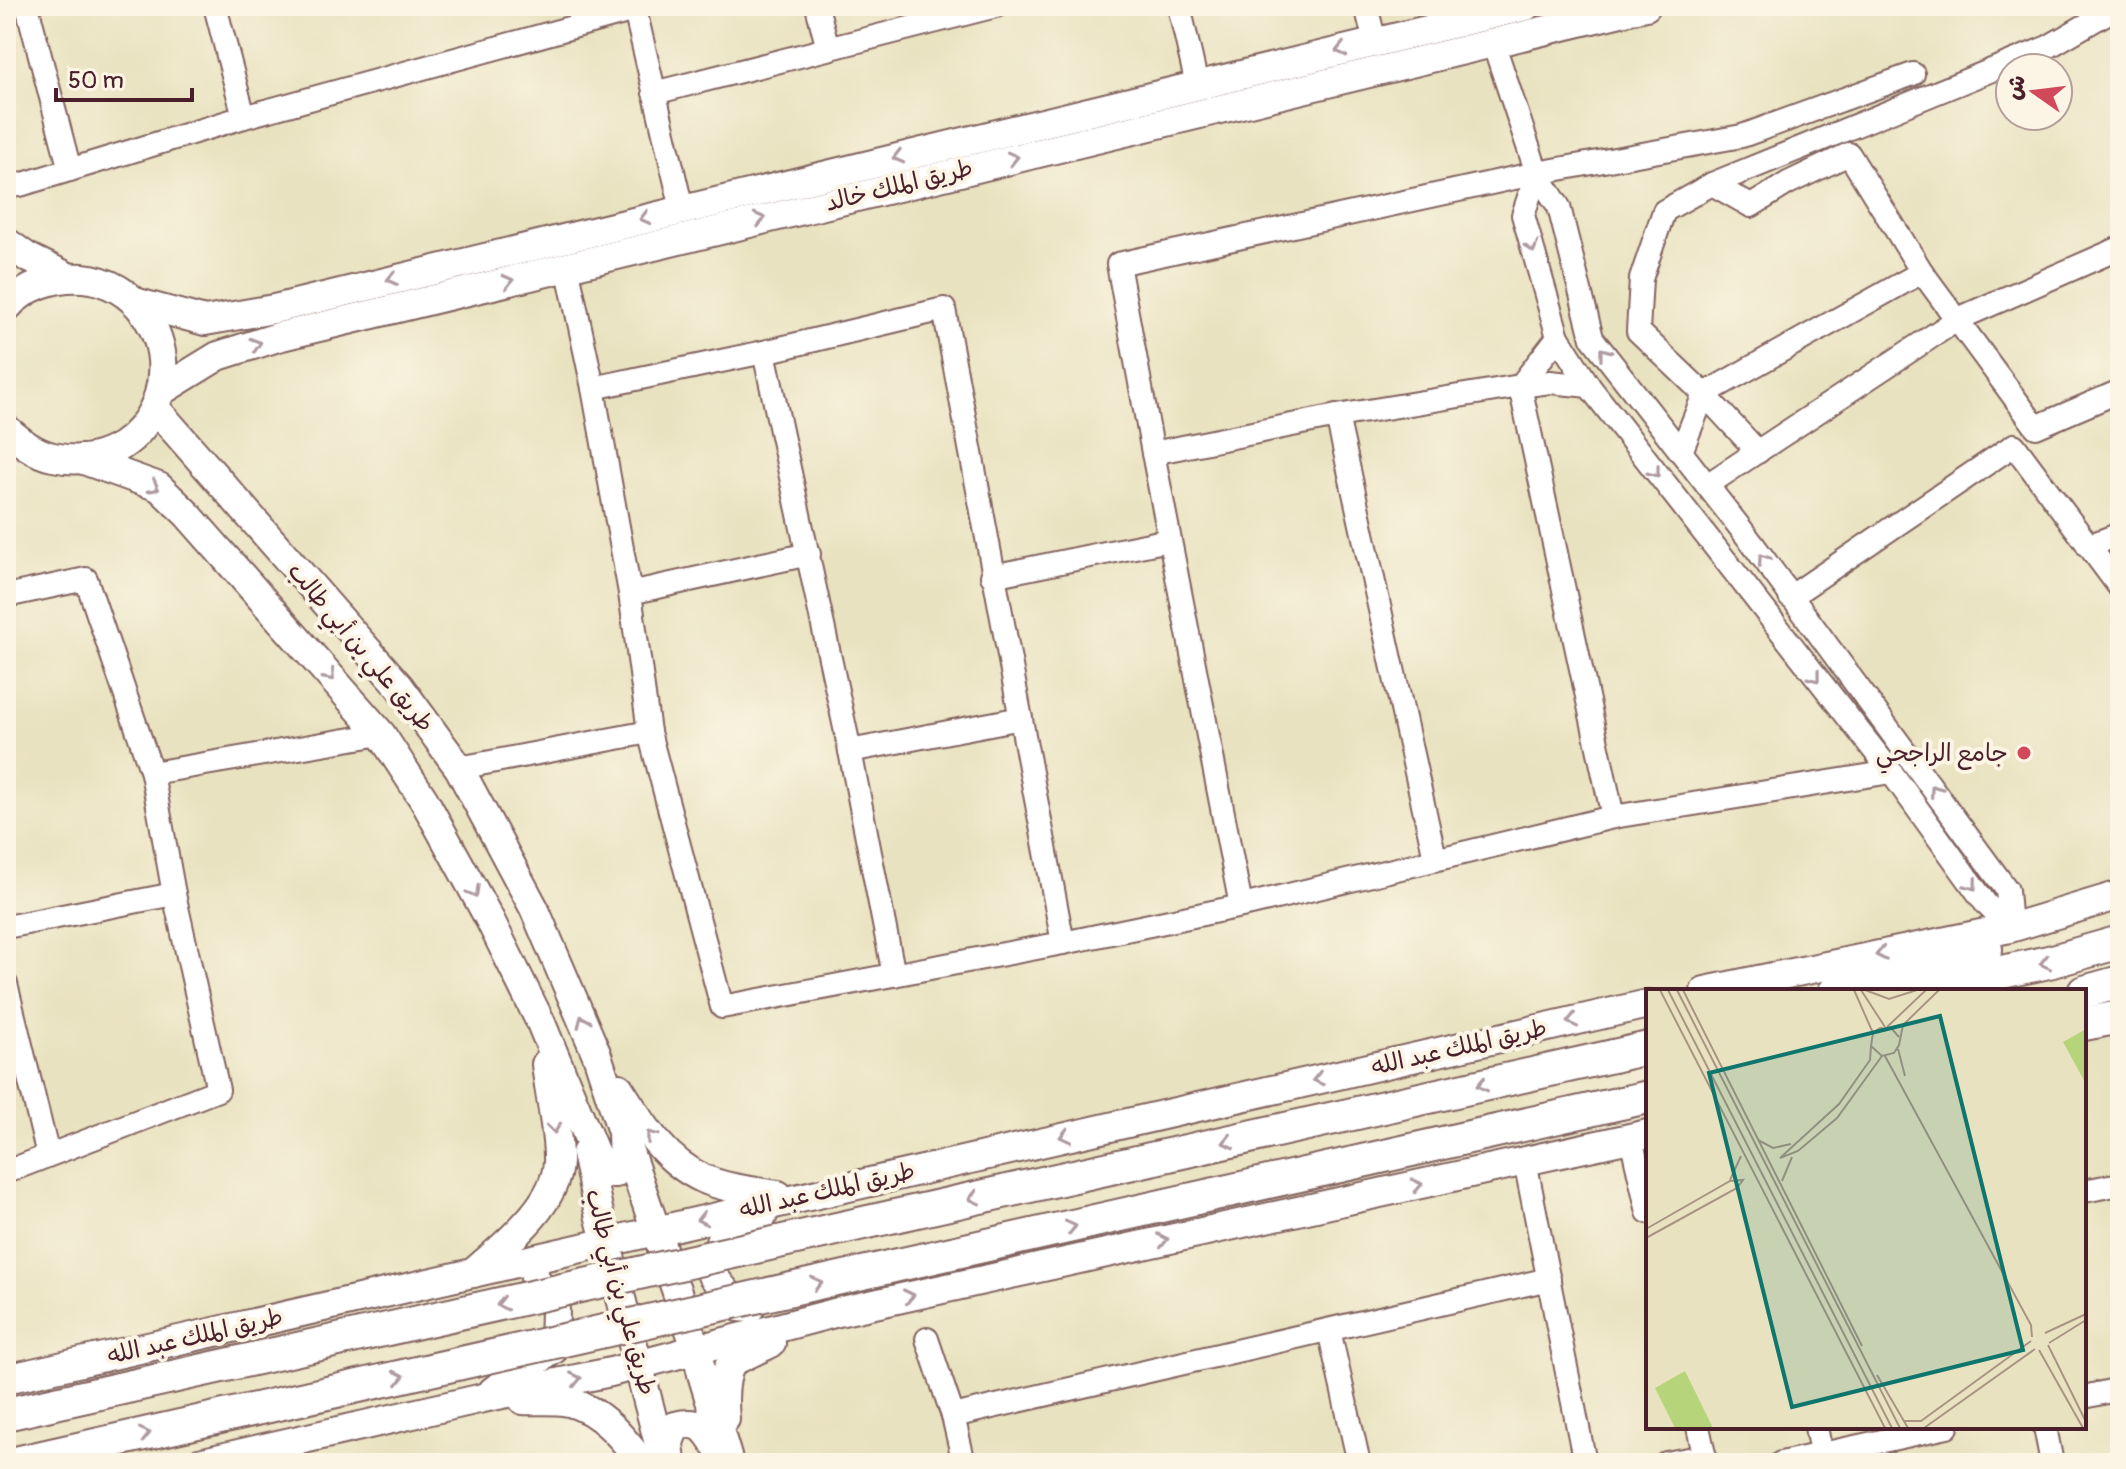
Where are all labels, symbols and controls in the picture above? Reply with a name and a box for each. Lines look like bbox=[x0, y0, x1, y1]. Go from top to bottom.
one-way arrow bbox=[1335, 41, 1349, 58]
scale bar bbox=[56, 52, 192, 102]
north arrow bbox=[1994, 52, 2074, 132]
text: 50 m bbox=[68, 66, 124, 95]
text: ش bbox=[1999, 72, 2032, 103]
one-way arrow bbox=[892, 147, 905, 164]
one-way arrow bbox=[1005, 150, 1019, 167]
street label: طريق الملك خالد bbox=[822, 153, 976, 218]
one-way arrow bbox=[639, 208, 653, 225]
one-way arrow bbox=[753, 212, 767, 229]
one-way arrow bbox=[1523, 240, 1540, 254]
one-way arrow bbox=[386, 270, 400, 287]
one-way arrow bbox=[500, 273, 514, 290]
one-way arrow bbox=[248, 337, 262, 353]
one-way arrow bbox=[1599, 347, 1613, 362]
one-way arrow bbox=[1646, 463, 1660, 478]
one-way arrow bbox=[145, 477, 160, 493]
one-way arrow bbox=[1758, 553, 1773, 567]
street label: طريق علي بن أبي طالب bbox=[277, 556, 441, 742]
one-way arrow bbox=[320, 667, 335, 682]
one-way arrow bbox=[1806, 668, 1820, 683]
place label: جامع الراجحي bbox=[1876, 739, 2008, 774]
marker: جامع الراجحي bbox=[2015, 744, 2033, 762]
one-way arrow bbox=[1930, 784, 1945, 798]
one-way arrow bbox=[1962, 876, 1977, 890]
one-way arrow bbox=[464, 883, 480, 897]
one-way arrow bbox=[1875, 945, 1889, 962]
one-way arrow bbox=[2039, 954, 2052, 971]
inset map bbox=[1646, 989, 2086, 1429]
one-way arrow bbox=[1566, 1012, 1579, 1029]
street label: طريق الملك عبد الله bbox=[1368, 1013, 1550, 1082]
one-way arrow bbox=[576, 1015, 592, 1029]
one-way arrow bbox=[1312, 1070, 1326, 1087]
one-way arrow bbox=[1476, 1076, 1489, 1093]
one-way arrow bbox=[545, 1122, 562, 1135]
one-way arrow bbox=[1059, 1127, 1072, 1144]
one-way arrow bbox=[646, 1131, 661, 1145]
one-way arrow bbox=[1222, 1133, 1235, 1150]
street label: طريق الملك عبد الله bbox=[736, 1156, 918, 1225]
one-way arrow bbox=[1410, 1177, 1424, 1194]
street label: طريق علي بن أبي طالب bbox=[573, 1186, 663, 1400]
one-way arrow bbox=[968, 1189, 982, 1206]
one-way arrow bbox=[696, 1210, 709, 1227]
one-way arrow bbox=[1063, 1219, 1077, 1236]
one-way arrow bbox=[1156, 1232, 1170, 1249]
one-way arrow bbox=[809, 1275, 823, 1292]
one-way arrow bbox=[902, 1288, 916, 1305]
one-way arrow bbox=[496, 1295, 509, 1312]
street label: طريق الملك عبد الله bbox=[104, 1302, 286, 1371]
one-way arrow bbox=[392, 1369, 405, 1386]
one-way arrow bbox=[568, 1371, 582, 1388]
one-way arrow bbox=[138, 1426, 152, 1443]

